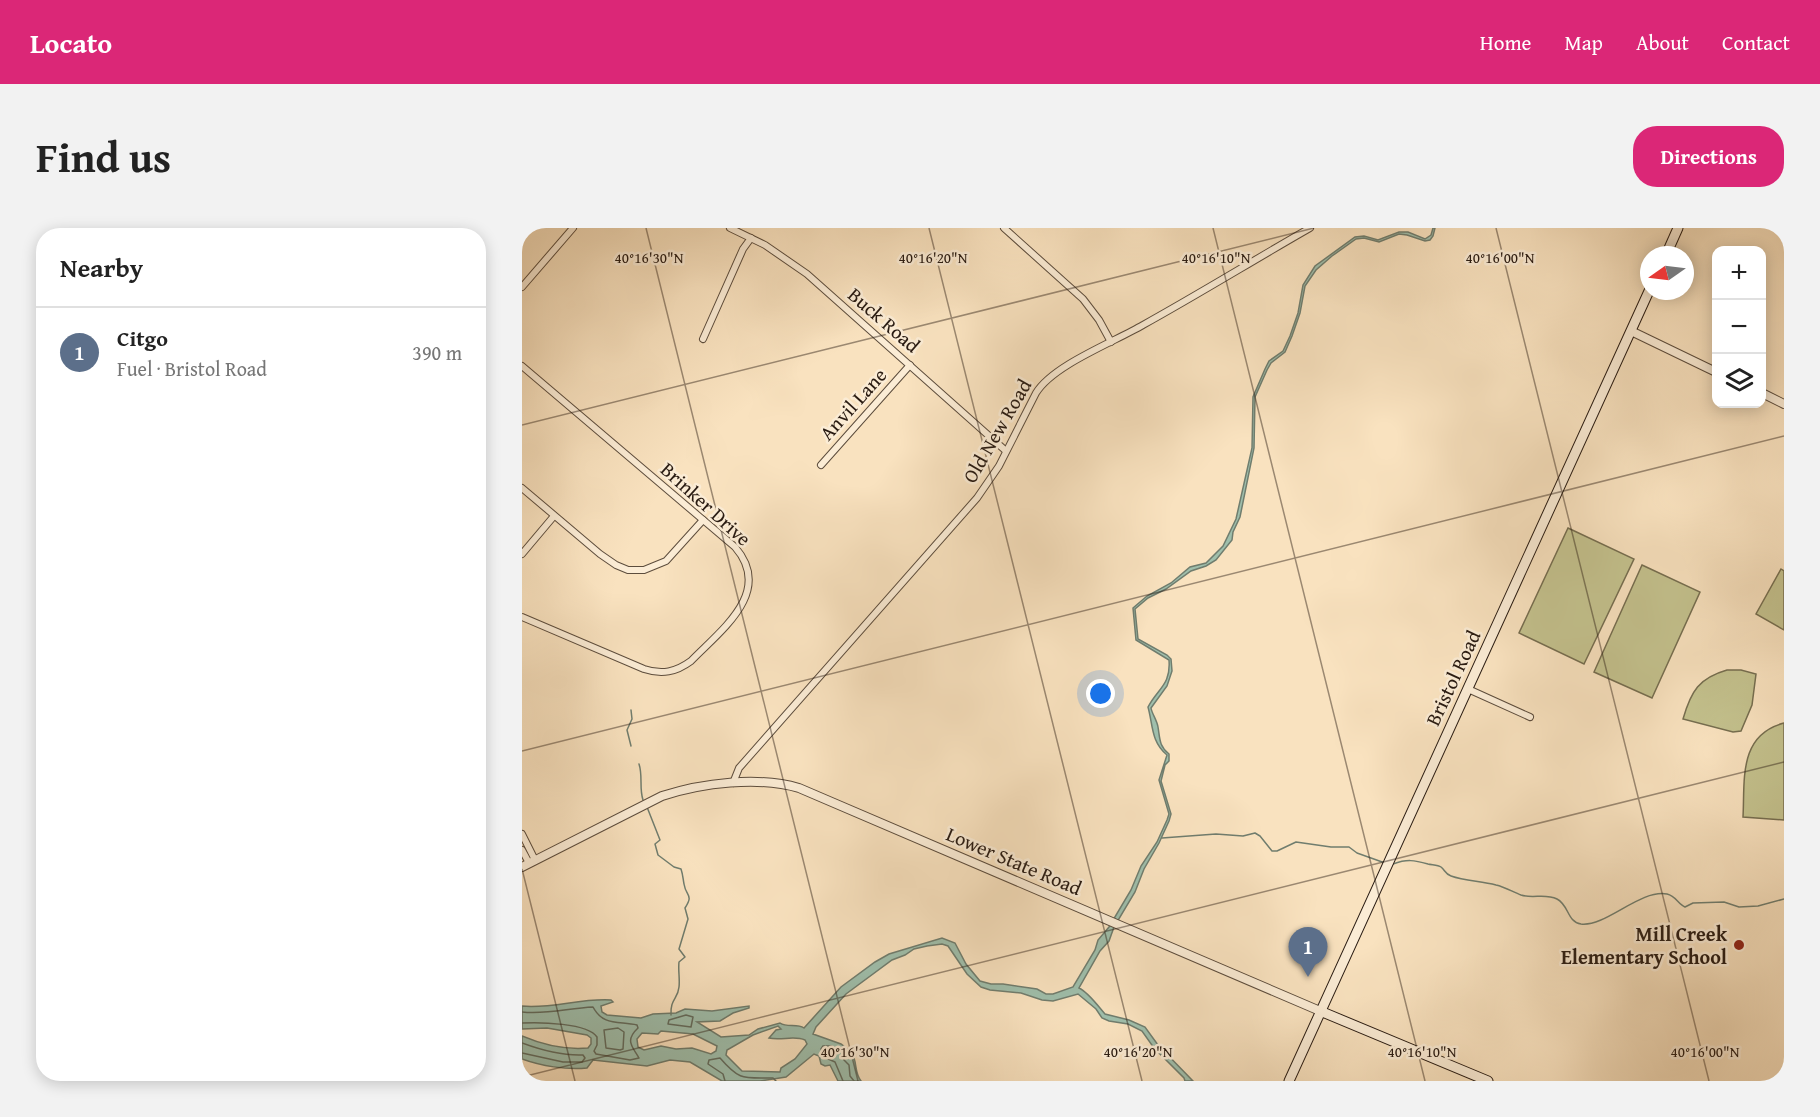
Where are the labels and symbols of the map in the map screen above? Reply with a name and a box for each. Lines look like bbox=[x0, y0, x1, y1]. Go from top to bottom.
north arrow bbox=[1640, 246, 1694, 300]
text: 40°16'30"N bbox=[615, 247, 684, 268]
text: 40°16'20"N bbox=[899, 247, 968, 268]
text: 40°16'10"N bbox=[1182, 247, 1251, 268]
text: 40°16'00"N bbox=[1466, 247, 1535, 268]
street label: Buck Road bbox=[842, 280, 927, 359]
street label: Anvil Lane bbox=[812, 361, 893, 446]
street label: Old New Road bbox=[955, 373, 1038, 488]
street label: Brinker Drive bbox=[655, 455, 758, 552]
street label: Bristol Road bbox=[1418, 625, 1487, 730]
your location bbox=[1086, 679, 1115, 708]
street label: Lower State Road bbox=[942, 819, 1087, 902]
place label: Mill Creek Elementary School bbox=[1561, 919, 1728, 971]
pin: 1 bbox=[1288, 928, 1328, 977]
marker: Mill Creek Elementary School bbox=[1732, 938, 1746, 952]
text: 40°16'30"N bbox=[821, 1041, 890, 1062]
text: 40°16'20"N bbox=[1104, 1041, 1173, 1062]
text: 40°16'10"N bbox=[1388, 1041, 1457, 1062]
text: 40°16'00"N bbox=[1671, 1041, 1740, 1062]

